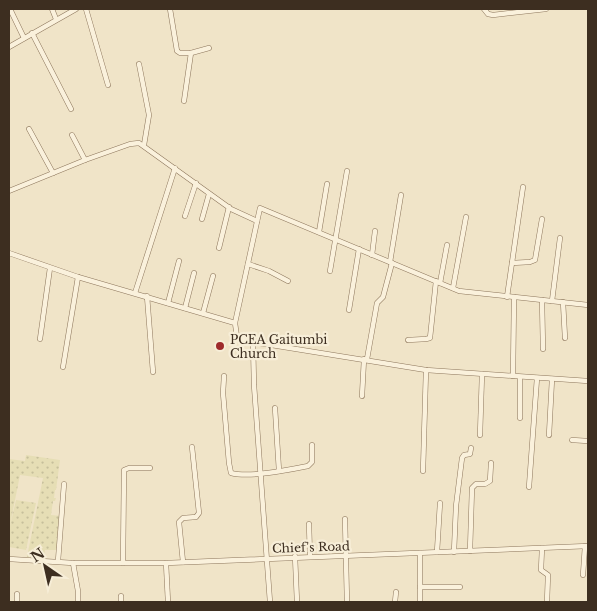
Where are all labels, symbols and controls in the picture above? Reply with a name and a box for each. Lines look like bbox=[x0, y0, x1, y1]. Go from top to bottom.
place label: PCEA Gaitumbi Church bbox=[230, 332, 327, 361]
marker: PCEA Gaitumbi Church bbox=[214, 340, 226, 352]
street label: Chief's Road bbox=[272, 538, 350, 556]
north arrow bbox=[20, 541, 70, 591]
text: N bbox=[27, 544, 48, 566]

